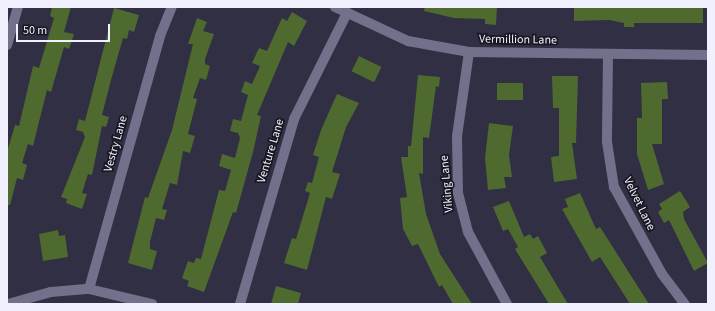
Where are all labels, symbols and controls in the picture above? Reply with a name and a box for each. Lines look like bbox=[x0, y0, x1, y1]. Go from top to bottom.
scale bar bbox=[18, 16, 112, 42]
text: 50 m bbox=[23, 22, 47, 39]
street label: Vermillion Lane bbox=[479, 32, 557, 48]
street label: Vestry Lane bbox=[101, 114, 131, 174]
street label: Venture Lane bbox=[254, 117, 288, 185]
street label: Viking Lane bbox=[437, 155, 457, 213]
street label: Velvet Lane bbox=[620, 175, 658, 233]

